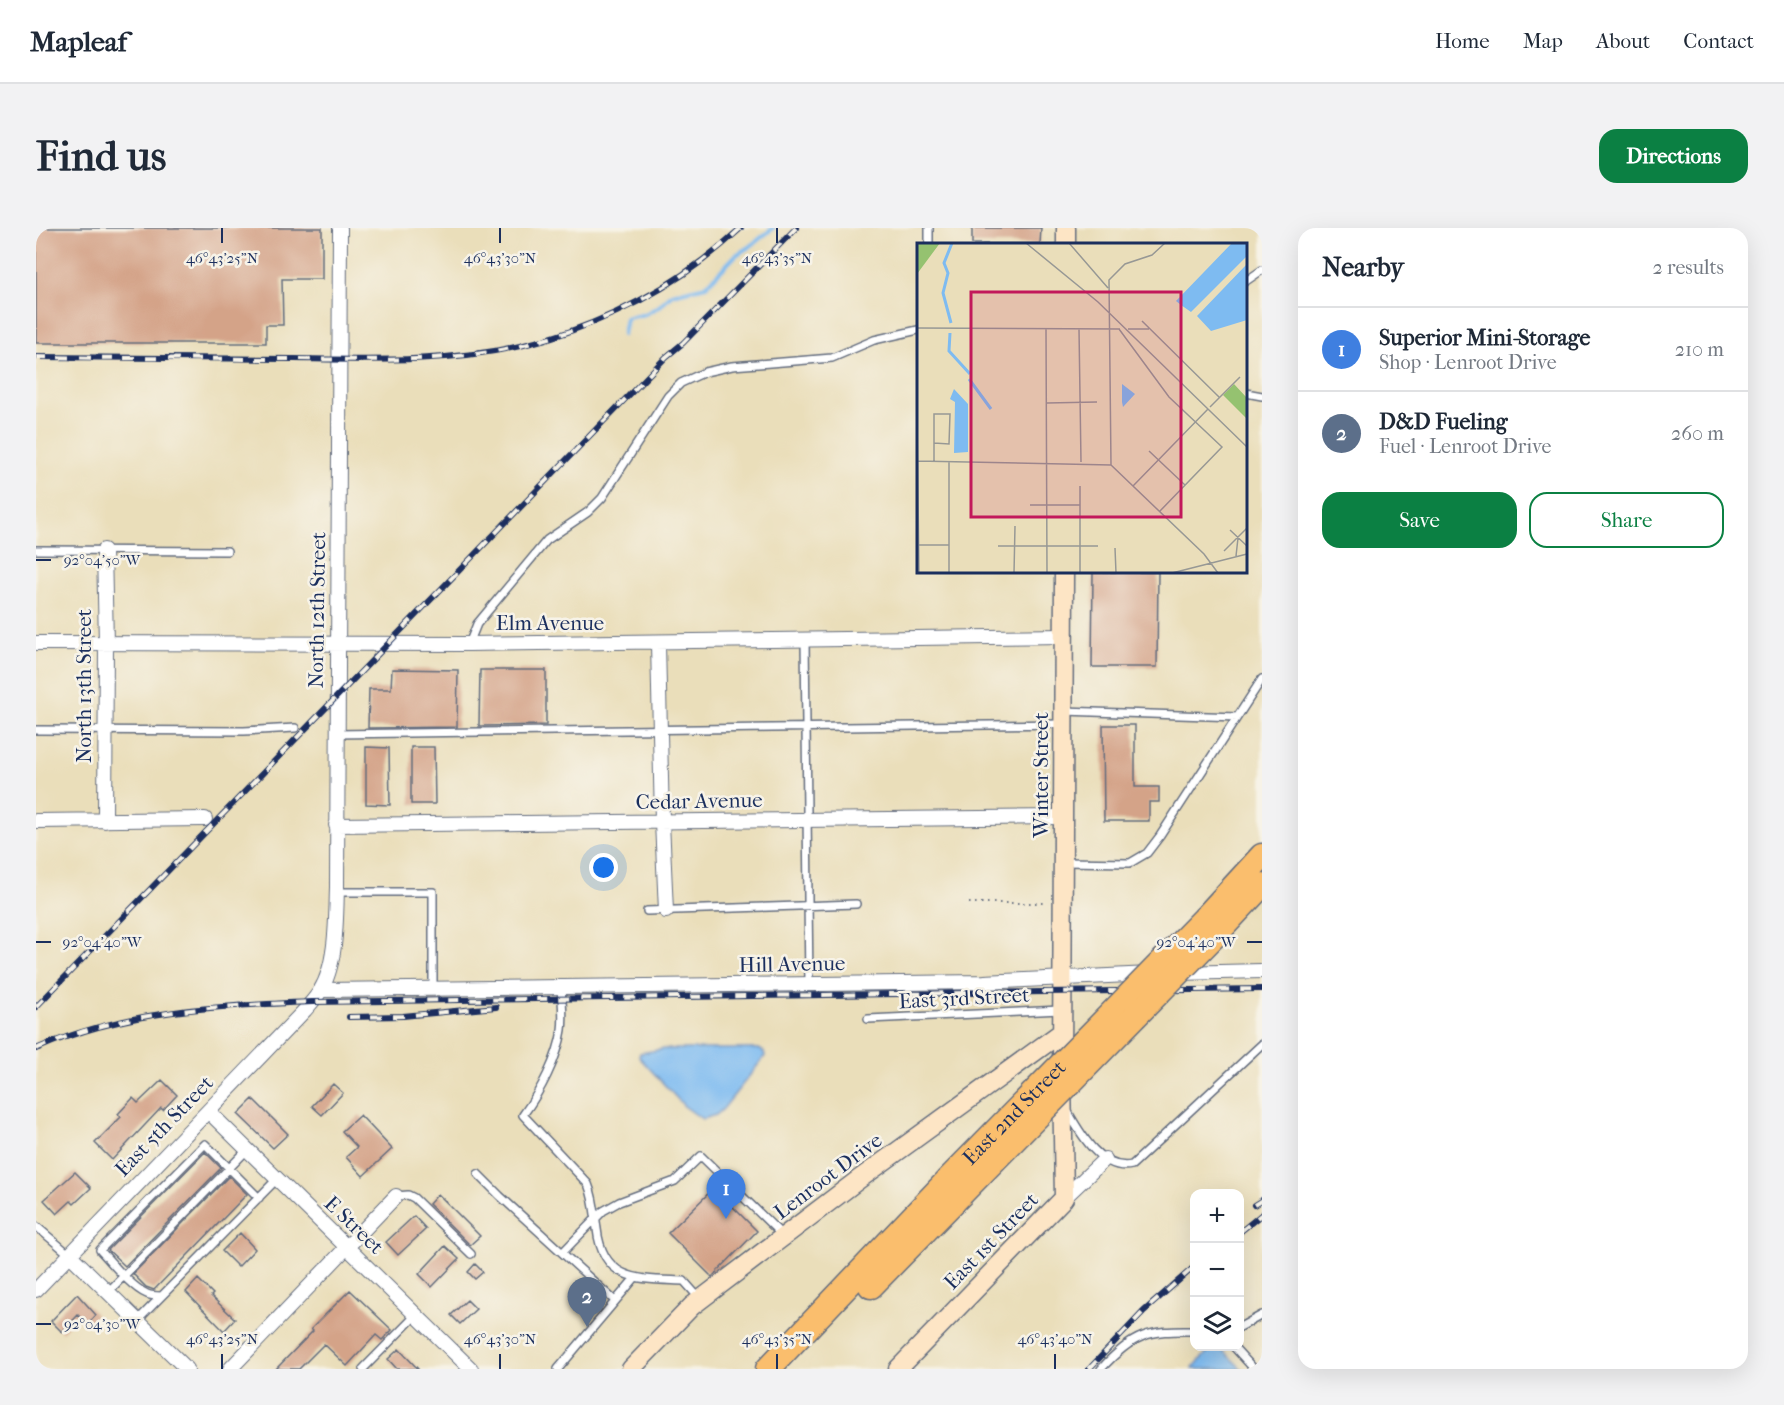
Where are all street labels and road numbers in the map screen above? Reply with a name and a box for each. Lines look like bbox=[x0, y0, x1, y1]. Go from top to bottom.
street label: North 12th Street bbox=[304, 531, 330, 688]
street label: North 13th Street bbox=[72, 608, 96, 763]
street label: Elm Avenue bbox=[496, 611, 604, 635]
street label: Winter Street bbox=[1029, 712, 1053, 839]
street label: Cedar Avenue bbox=[635, 788, 763, 814]
street label: Hill Avenue bbox=[738, 951, 846, 977]
street label: East 3rd Street bbox=[898, 983, 1031, 1013]
street label: East 2nd Street bbox=[958, 1055, 1071, 1170]
street label: East 5th Street bbox=[110, 1070, 218, 1181]
street label: Lenroot Drive bbox=[769, 1128, 887, 1224]
street label: East 1st Street bbox=[939, 1187, 1043, 1294]
street label: E Street bbox=[319, 1191, 389, 1259]

